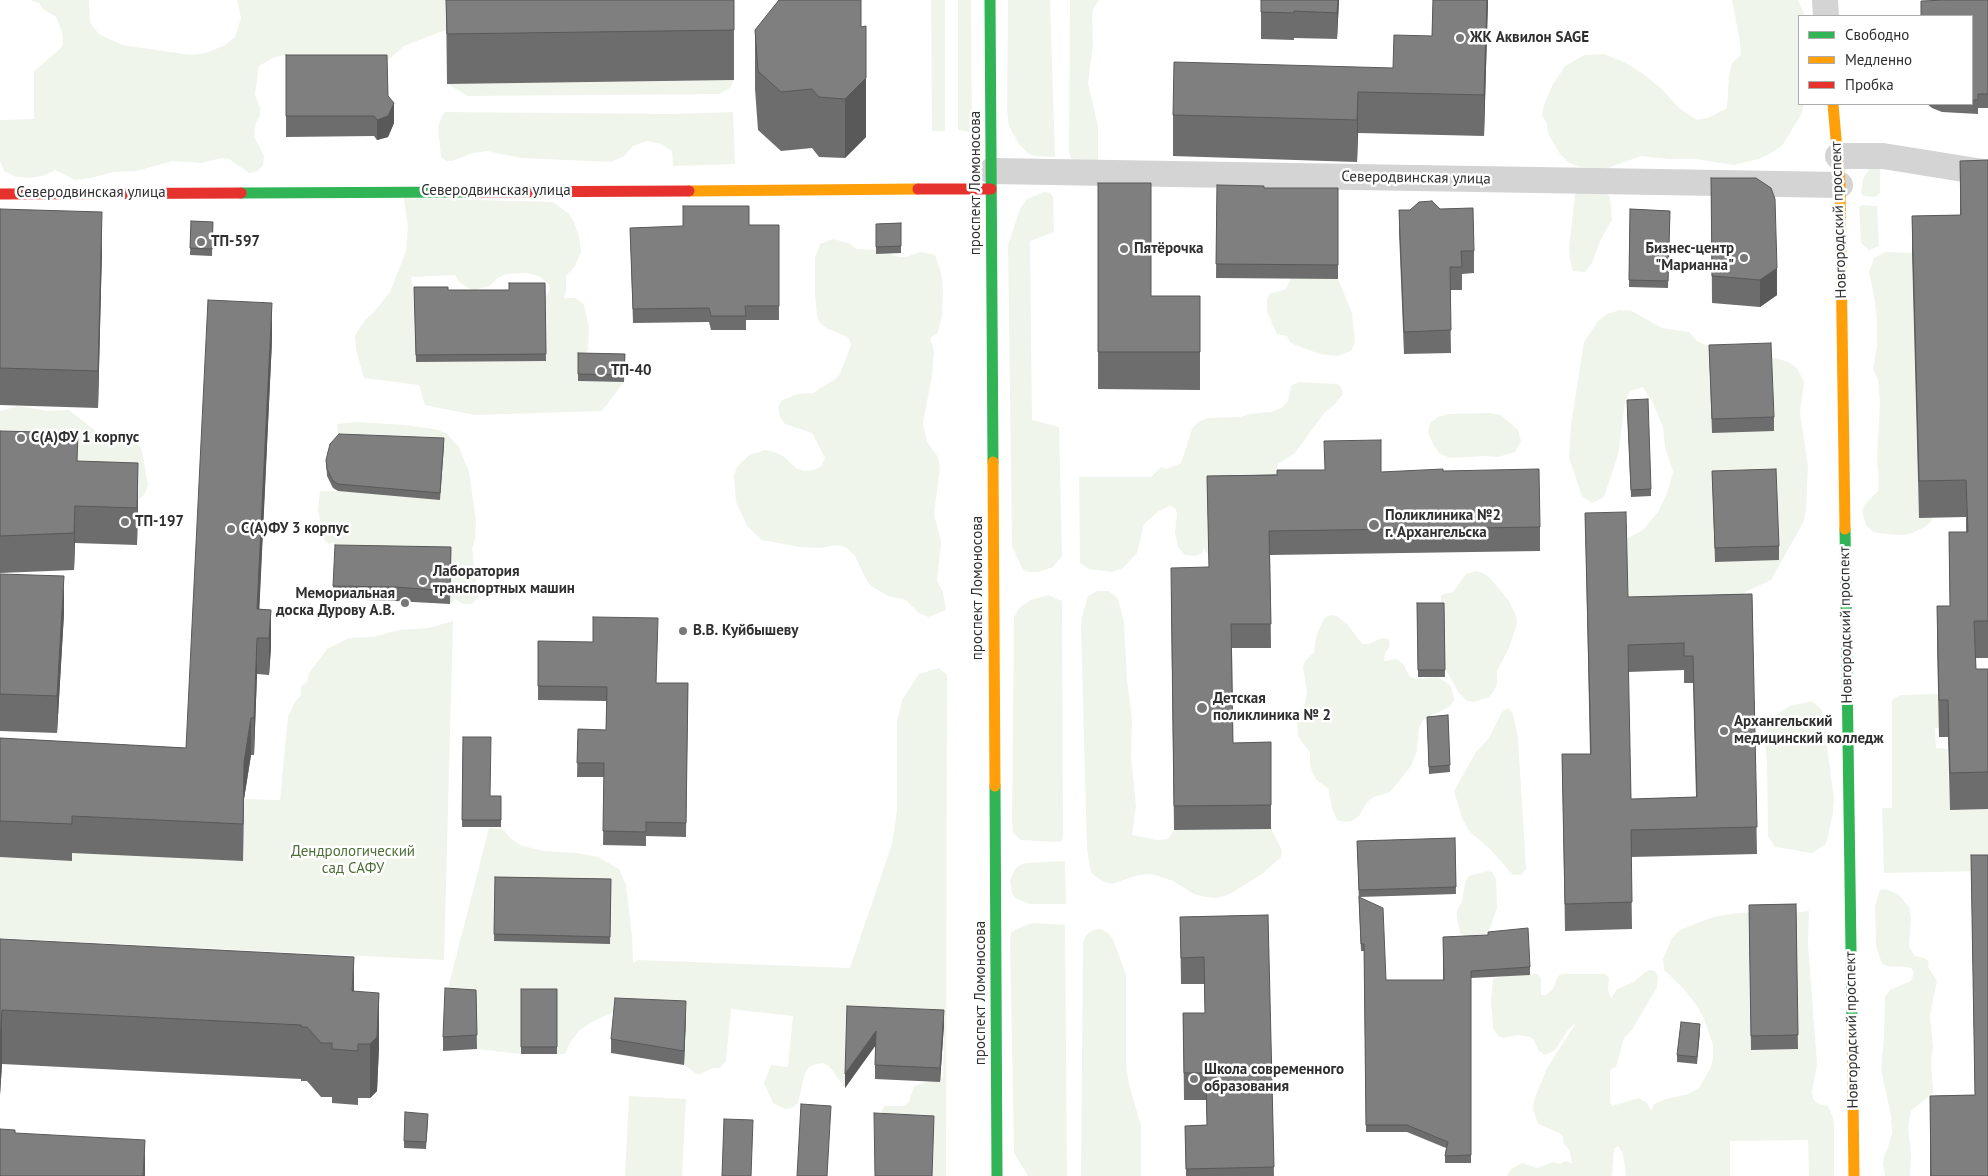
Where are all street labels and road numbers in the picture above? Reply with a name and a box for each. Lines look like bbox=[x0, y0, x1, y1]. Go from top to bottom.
street label: проспект Ломоносова bbox=[967, 111, 985, 255]
street label: Новгородский проспект bbox=[1827, 141, 1851, 299]
street label: Северодвинская улица bbox=[1341, 168, 1491, 188]
street label: Северодвинская улица bbox=[421, 182, 571, 200]
street label: Северодвинская улица bbox=[16, 184, 166, 202]
street label: проспект Ломоносова bbox=[969, 516, 987, 660]
street label: Новгородский проспект bbox=[1836, 546, 1856, 704]
street label: проспект Ломоносова bbox=[972, 921, 990, 1065]
street label: Новгородский проспект bbox=[1842, 951, 1862, 1109]

